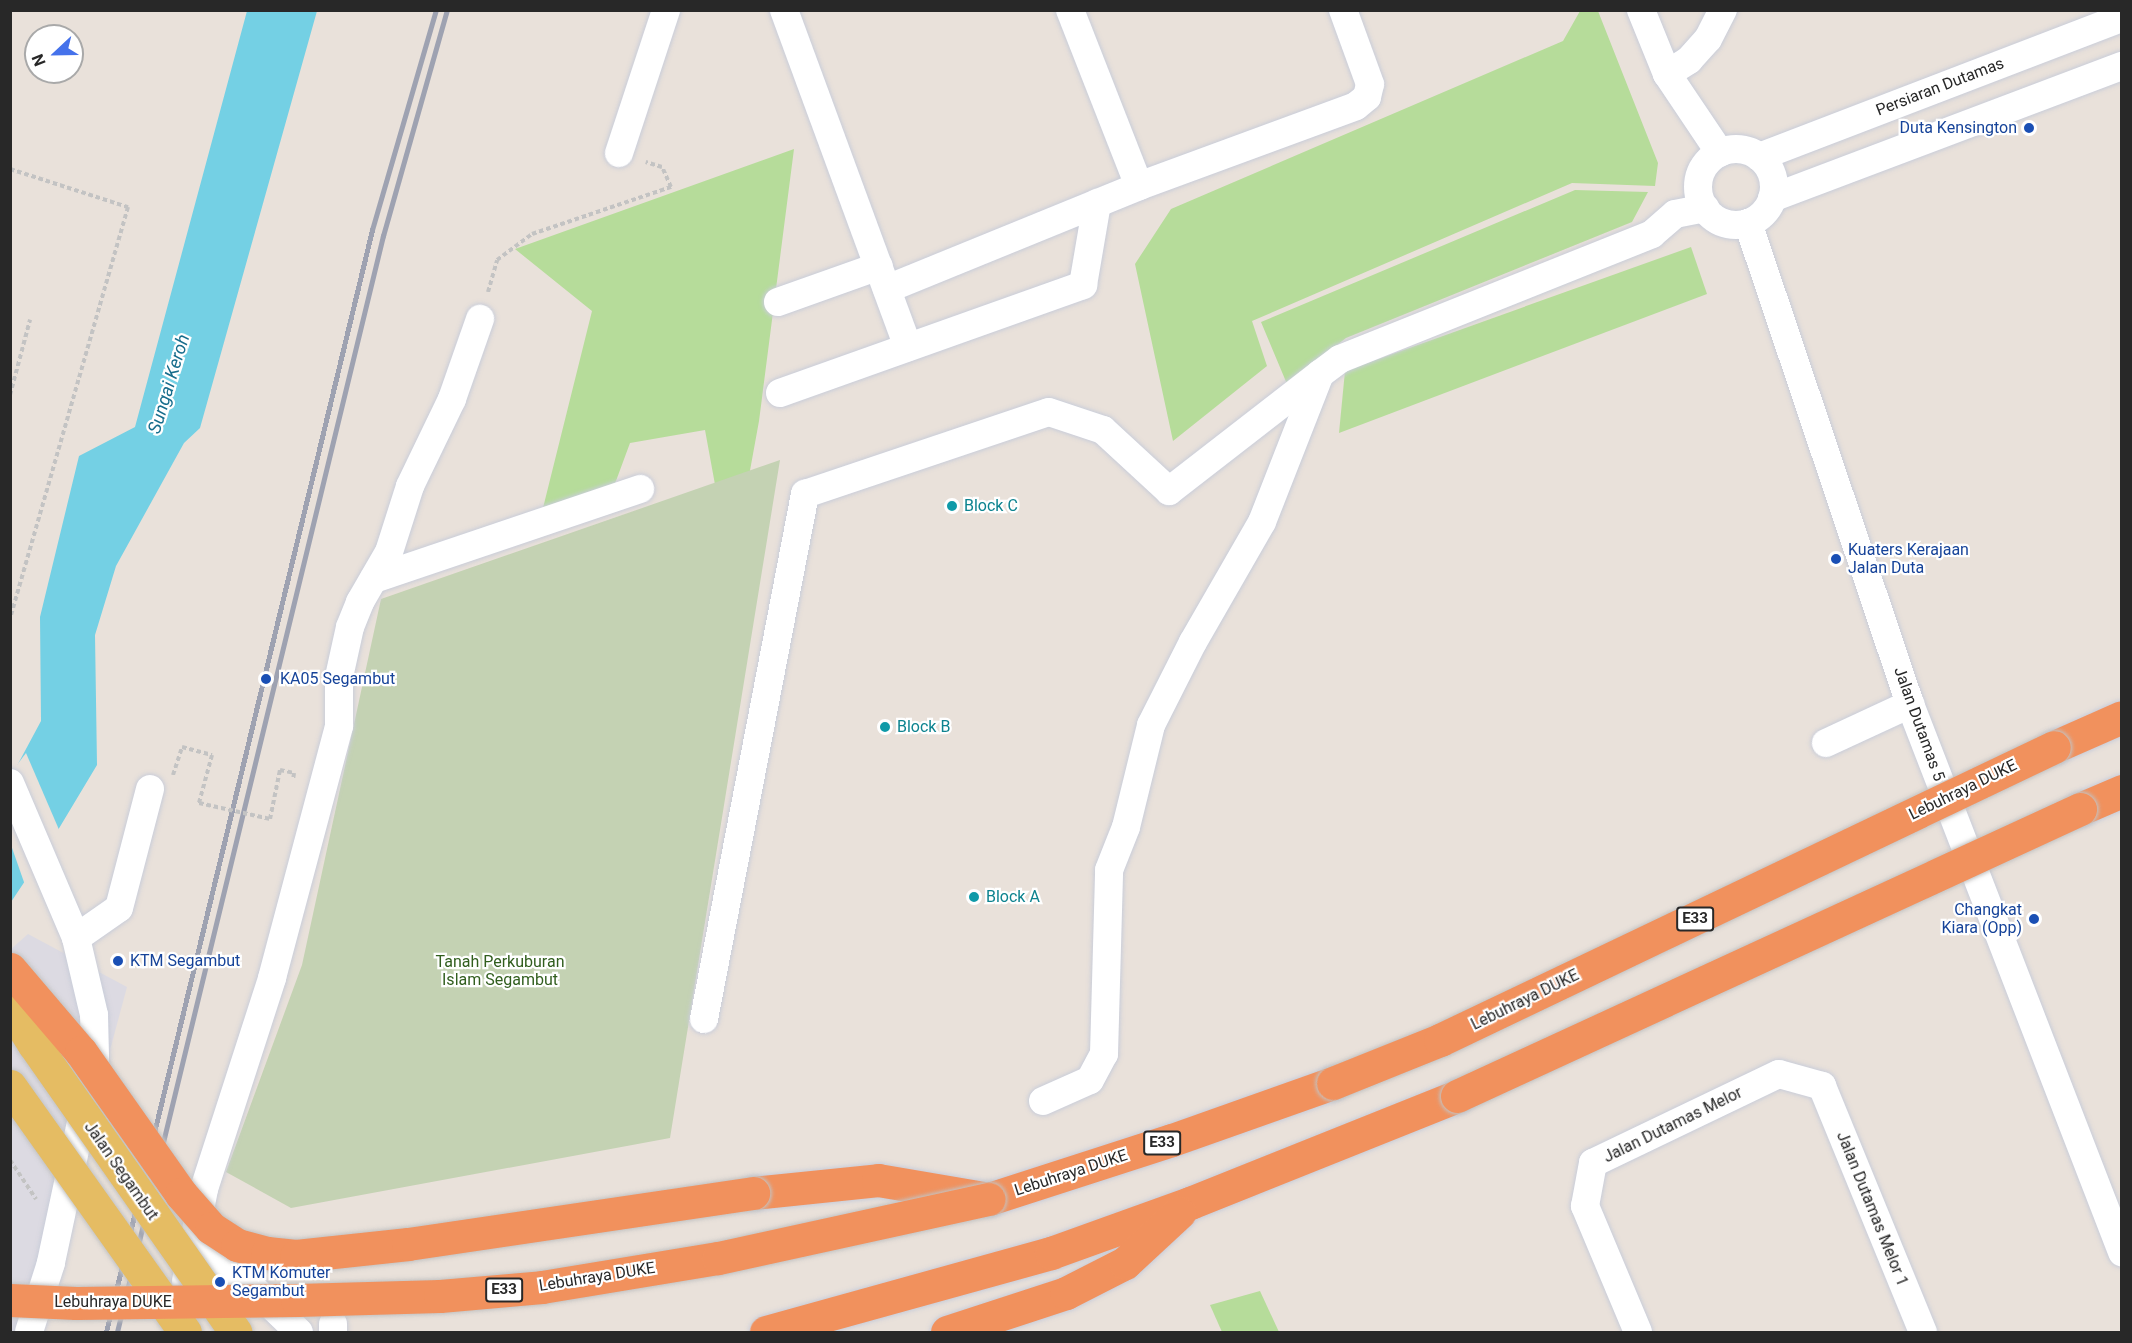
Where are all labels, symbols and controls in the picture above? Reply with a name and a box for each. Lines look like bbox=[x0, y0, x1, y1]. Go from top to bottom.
north arrow bbox=[24, 24, 84, 84]
text: N bbox=[28, 51, 50, 69]
street label: Persiaran Dutamas bbox=[1873, 54, 2007, 120]
place label: Duta Kensington bbox=[1900, 118, 2017, 138]
marker: Duta Kensington bbox=[2022, 121, 2036, 135]
water label: Sungai Keroh bbox=[144, 332, 194, 436]
place label: Block C bbox=[964, 496, 1018, 516]
marker: Block C bbox=[945, 499, 959, 513]
place label: Kuaters Kerajaan Jalan Duta bbox=[1848, 540, 1969, 578]
marker: Kuaters Kerajaan Jalan Duta bbox=[1829, 552, 1843, 566]
street label: Jalan Dutamas 5 bbox=[1889, 664, 1949, 784]
place label: KA05 Segambut bbox=[280, 669, 395, 689]
marker: KA05 Segambut bbox=[257, 670, 275, 688]
place label: Block B bbox=[897, 717, 950, 737]
marker: Block B bbox=[878, 720, 892, 734]
street label: Lebuhraya DUKE bbox=[1906, 756, 2020, 824]
place label: Block A bbox=[986, 887, 1040, 907]
marker: Block A bbox=[967, 890, 981, 904]
place label: Changkat Kiara (Opp) bbox=[1942, 900, 2022, 938]
road number: E33 bbox=[1676, 907, 1714, 931]
marker: Changkat Kiara (Opp) bbox=[2027, 912, 2041, 926]
place label: KTM Segambut bbox=[130, 951, 240, 971]
park label: Tanah Perkuburan Islam Segambut bbox=[436, 952, 564, 990]
marker: KTM Segambut bbox=[111, 954, 125, 968]
street label: Lebuhraya DUKE bbox=[1468, 966, 1582, 1034]
street label: Jalan Dutamas Melor bbox=[1600, 1083, 1746, 1167]
street label: Jalan Segambut bbox=[80, 1118, 162, 1224]
street label: Jalan Dutamas Melor 1 bbox=[1832, 1129, 1912, 1289]
road number: E33 bbox=[1142, 1131, 1182, 1155]
street label: Lebuhraya DUKE bbox=[1012, 1146, 1130, 1200]
street label: Lebuhraya DUKE bbox=[537, 1258, 657, 1296]
place label: KTM Komuter Segambut bbox=[232, 1263, 330, 1301]
marker: KTM Komuter Segambut bbox=[213, 1275, 227, 1289]
road number: E33 bbox=[484, 1278, 524, 1302]
street label: Lebuhraya DUKE bbox=[54, 1292, 172, 1312]

